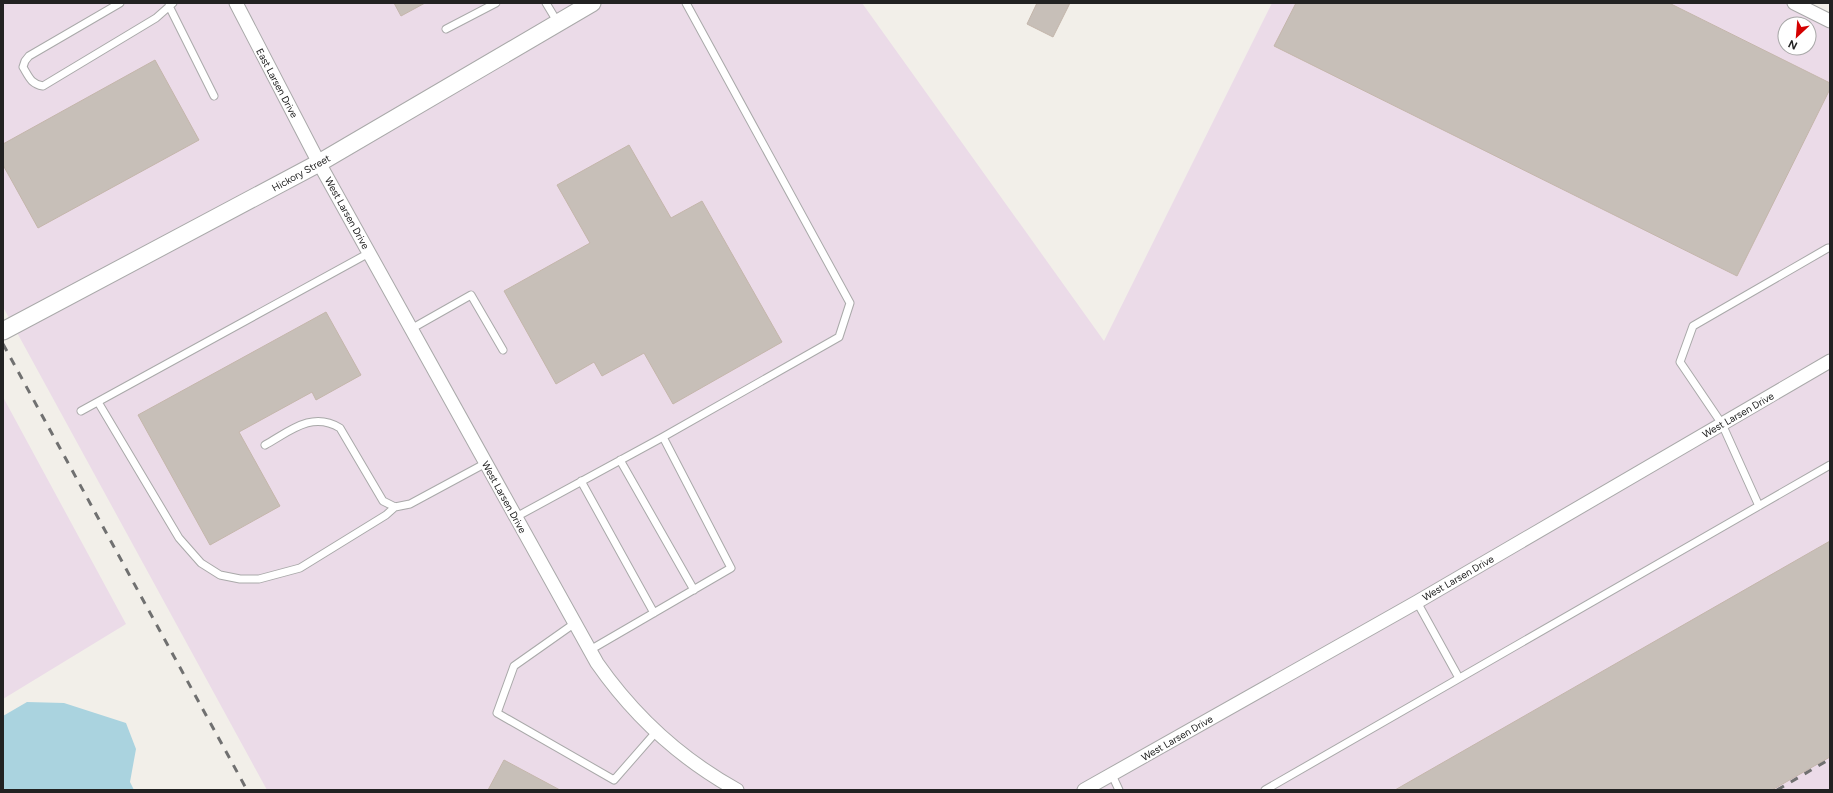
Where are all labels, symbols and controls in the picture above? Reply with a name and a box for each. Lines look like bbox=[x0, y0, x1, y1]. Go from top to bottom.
north arrow bbox=[1777, 16, 1817, 56]
text: N bbox=[1786, 37, 1800, 52]
street label: East Larsen Drive bbox=[253, 46, 301, 120]
street label: Hickory Street bbox=[269, 151, 333, 194]
street label: West Larsen Drive bbox=[322, 175, 372, 252]
street label: West Larsen Drive bbox=[1700, 389, 1777, 441]
street label: West Larsen Drive bbox=[479, 459, 529, 536]
street label: West Larsen Drive bbox=[1420, 552, 1497, 604]
street label: West Larsen Drive bbox=[1139, 712, 1216, 764]

